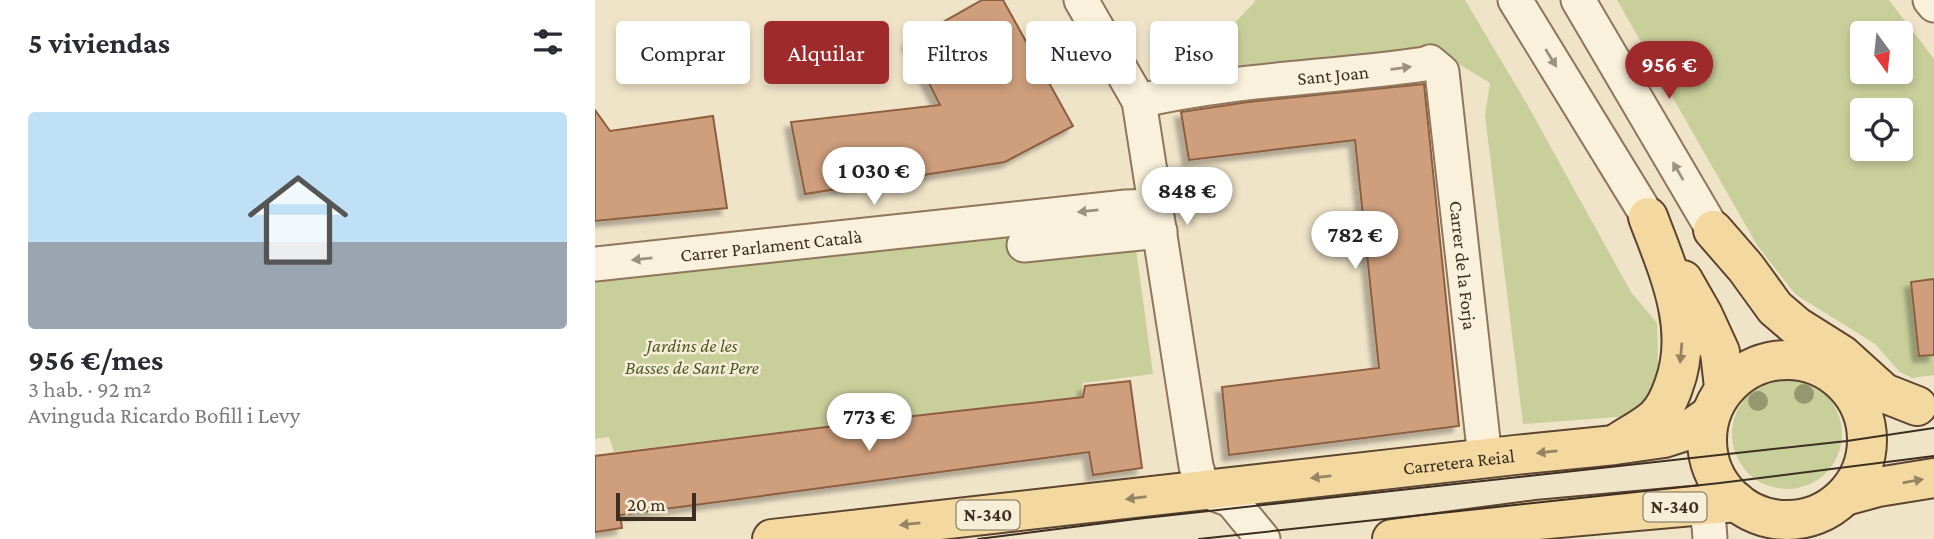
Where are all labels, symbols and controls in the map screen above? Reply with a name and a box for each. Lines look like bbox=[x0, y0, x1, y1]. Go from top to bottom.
chip: Comprar bbox=[616, 21, 750, 84]
chip: Alquilar bbox=[764, 21, 889, 84]
chip: Filtros bbox=[903, 21, 1012, 84]
chip: Nuevo bbox=[1026, 21, 1136, 84]
chip: Piso bbox=[1150, 21, 1238, 84]
north arrow bbox=[1850, 21, 1913, 84]
map controls bbox=[1850, 21, 1913, 161]
icon: filters bbox=[529, 23, 567, 61]
text: 5 viviendas bbox=[28, 26, 170, 59]
pin: 956 € bbox=[1620, 42, 1718, 101]
one-way arrow bbox=[1544, 49, 1557, 68]
text: 956 € bbox=[1641, 51, 1697, 77]
street label: Sant Joan bbox=[1296, 61, 1370, 88]
one-way arrow bbox=[1390, 62, 1412, 73]
button: locate bbox=[1850, 98, 1913, 161]
pin: 1 030 € bbox=[809, 148, 939, 207]
icon: home bbox=[235, 157, 361, 283]
text: 1 030 € bbox=[838, 157, 910, 183]
one-way arrow bbox=[1672, 162, 1685, 181]
pin: 848 € bbox=[1138, 168, 1236, 227]
text: 848 € bbox=[1158, 177, 1216, 203]
street label: Carrer de la Forja bbox=[1446, 200, 1481, 331]
one-way arrow bbox=[1077, 206, 1099, 217]
pin: 782 € bbox=[1306, 212, 1404, 271]
text: 782 € bbox=[1327, 221, 1383, 247]
street label: Carrer Parlament Català bbox=[679, 225, 863, 265]
one-way arrow bbox=[631, 254, 653, 265]
park label: Jardins de les Basses de Sant Pere bbox=[625, 335, 759, 378]
one-way arrow bbox=[1675, 342, 1686, 364]
text: 956 €/mes bbox=[28, 343, 163, 376]
text: 3 hab. · 92 m² bbox=[28, 376, 151, 402]
pin: 773 € bbox=[820, 393, 918, 453]
text: Avinguda Ricardo Bofill i Levy bbox=[28, 402, 300, 428]
text: 773 € bbox=[843, 403, 895, 429]
street label: Carretera Reial bbox=[1402, 445, 1516, 478]
one-way arrow bbox=[1536, 447, 1558, 458]
one-way arrow bbox=[1309, 471, 1331, 482]
one-way arrow bbox=[1902, 475, 1924, 486]
scale bar bbox=[616, 490, 697, 522]
road number: N-340 bbox=[1643, 492, 1707, 522]
one-way arrow bbox=[1124, 493, 1146, 504]
text: 20 m bbox=[627, 494, 666, 515]
road number: N-340 bbox=[957, 500, 1019, 530]
one-way arrow bbox=[898, 518, 920, 529]

